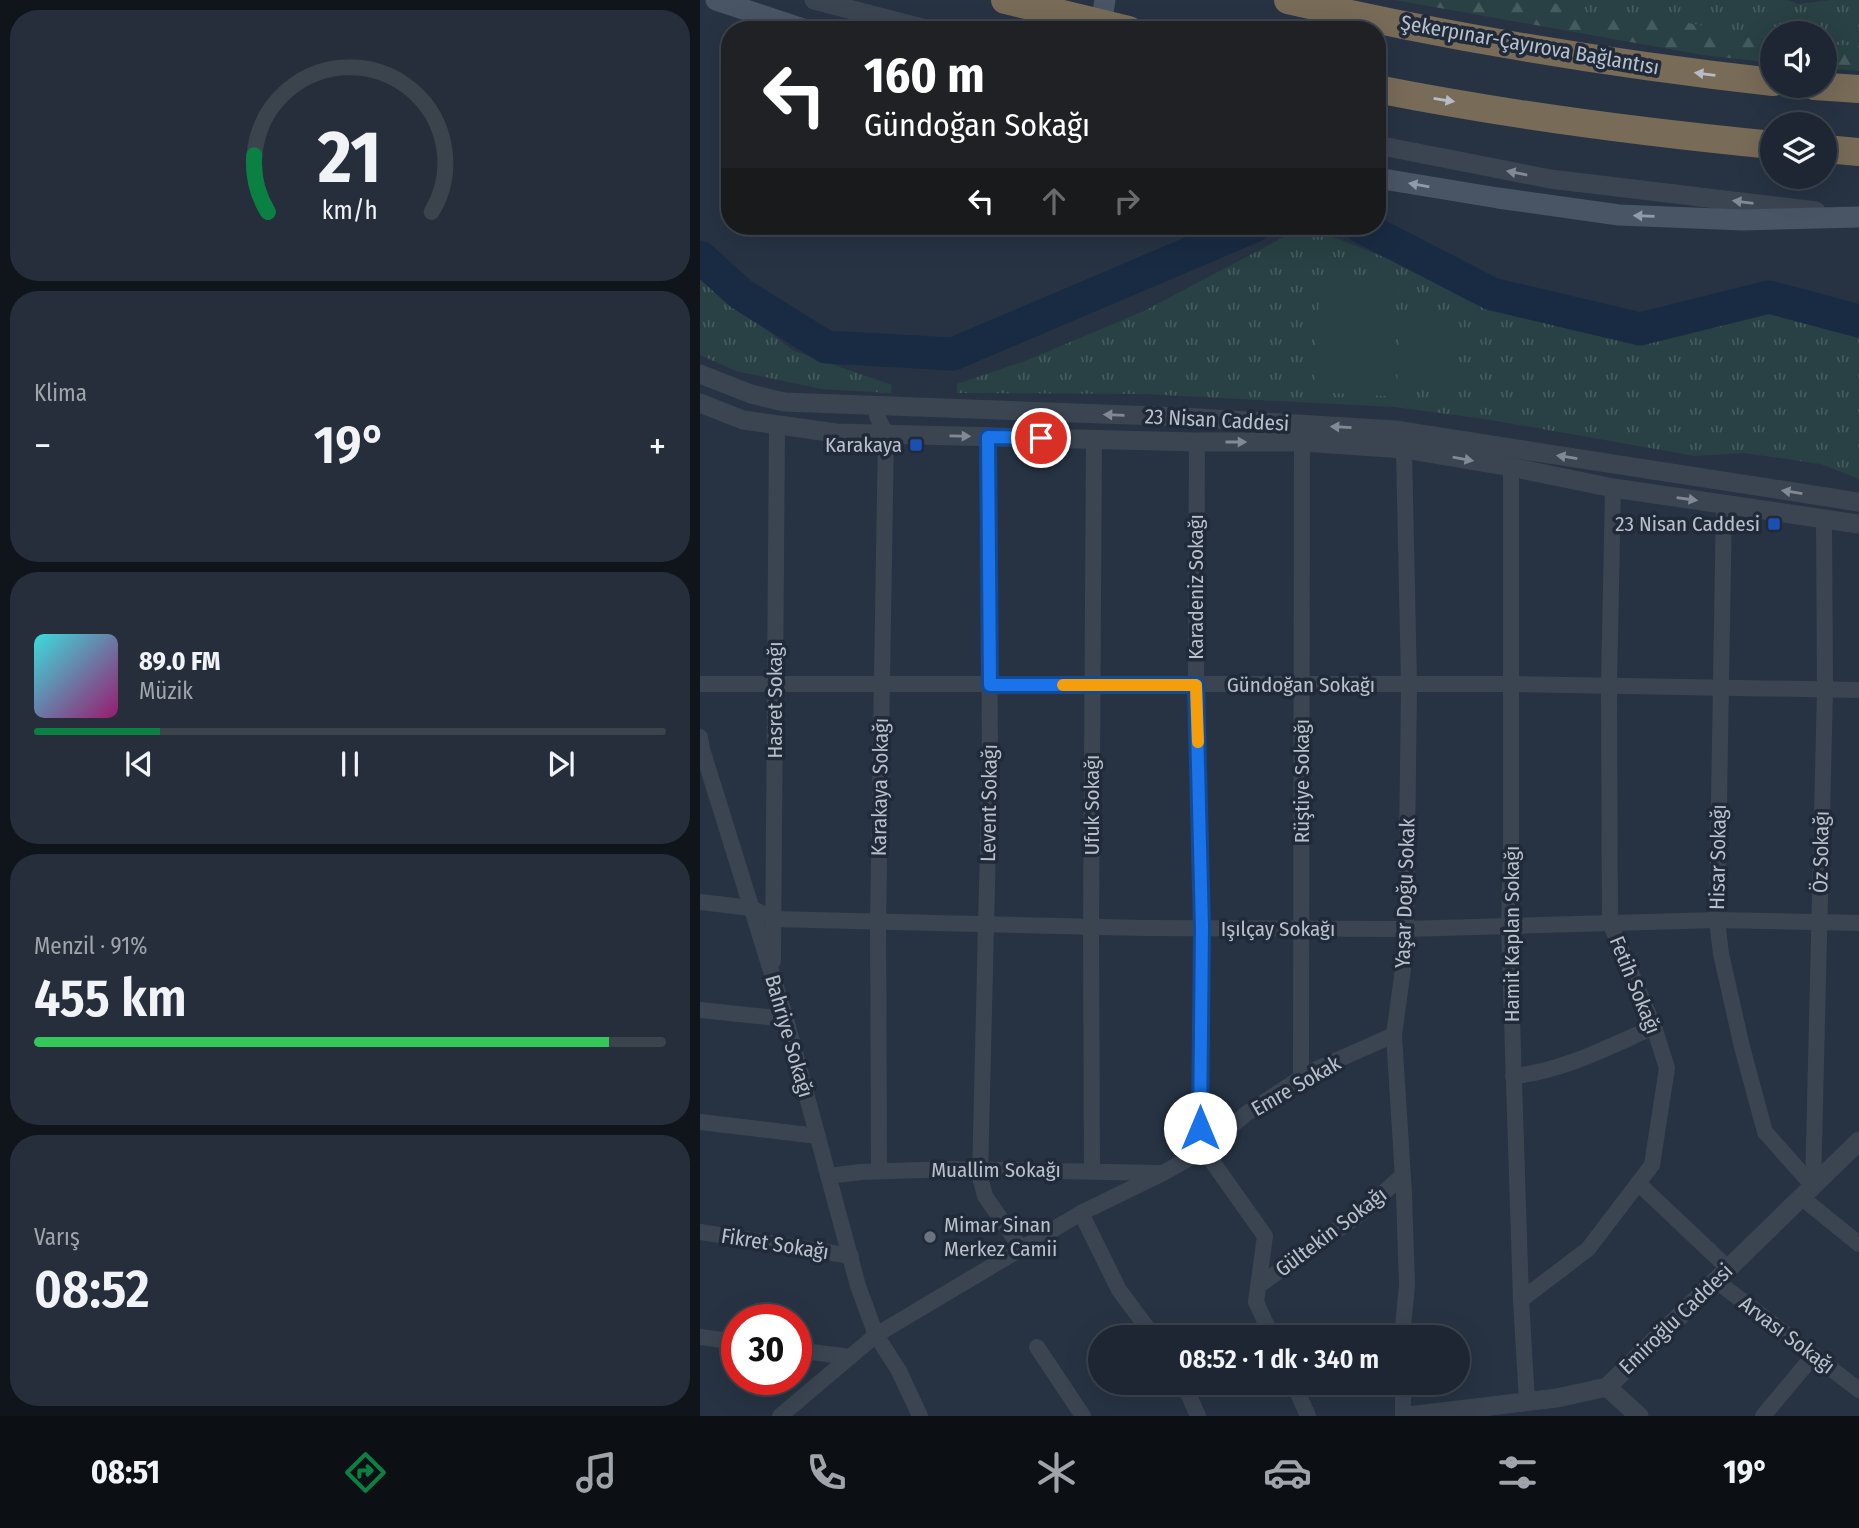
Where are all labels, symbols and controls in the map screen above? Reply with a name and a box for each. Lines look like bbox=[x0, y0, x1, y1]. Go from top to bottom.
street label: Şekerpınar-Çayırova Bağlantısı bbox=[1399, 9, 1661, 81]
map controls bbox=[1760, 21, 1837, 189]
button: sound bbox=[1760, 21, 1837, 98]
text: 160 m bbox=[864, 46, 985, 105]
icon: left bbox=[749, 49, 840, 140]
one-way arrow bbox=[1694, 69, 1716, 80]
one-way arrow bbox=[1434, 95, 1456, 106]
text: Gündoğan Sokağı bbox=[864, 106, 1090, 144]
button: layers bbox=[1760, 112, 1837, 189]
text: 21 bbox=[317, 114, 382, 201]
one-way arrow bbox=[1506, 167, 1528, 178]
one-way arrow bbox=[1408, 179, 1430, 190]
icon: left bbox=[962, 182, 1000, 220]
icon: ahead bbox=[1035, 182, 1073, 220]
icon: right bbox=[1108, 182, 1146, 220]
text: km/h bbox=[322, 195, 378, 225]
one-way arrow bbox=[1731, 197, 1753, 208]
one-way arrow bbox=[1633, 211, 1655, 222]
text: Klima bbox=[34, 379, 87, 407]
street label: 23 Nisan Caddesi bbox=[1144, 403, 1290, 437]
pin bbox=[1011, 408, 1071, 468]
one-way arrow bbox=[1103, 409, 1125, 420]
text: 19° bbox=[314, 414, 386, 477]
icon: arrive bbox=[1022, 419, 1060, 457]
one-way arrow bbox=[1330, 421, 1352, 432]
text: − bbox=[34, 423, 51, 469]
text: + bbox=[649, 423, 666, 469]
one-way arrow bbox=[949, 430, 971, 442]
place label: Karakaya bbox=[825, 432, 902, 458]
one-way arrow bbox=[1226, 436, 1248, 448]
marker: Karakaya bbox=[908, 437, 924, 453]
one-way arrow bbox=[1556, 451, 1578, 462]
one-way arrow bbox=[1452, 454, 1474, 465]
one-way arrow bbox=[1780, 486, 1802, 497]
one-way arrow bbox=[1676, 494, 1698, 505]
place label: 23 Nisan Caddesi bbox=[1615, 511, 1760, 537]
street label: Karadeniz Sokağı bbox=[1183, 514, 1209, 660]
marker: 23 Nisan Caddesi bbox=[1766, 516, 1782, 532]
street label: Hasret Sokağı bbox=[762, 642, 788, 758]
text: 89.0 FM bbox=[139, 646, 221, 677]
street label: Gündoğan Sokağı bbox=[1227, 672, 1375, 698]
text: Müzik bbox=[139, 677, 193, 705]
street label: Karakaya Sokağı bbox=[866, 718, 894, 856]
street label: Rüştiye Sokağı bbox=[1289, 719, 1315, 843]
street label: Levent Sokağı bbox=[975, 744, 1003, 862]
icon: previous bbox=[120, 745, 158, 783]
icon: pause bbox=[331, 745, 369, 783]
icon: next bbox=[542, 745, 580, 783]
street label: Ufuk Sokağı bbox=[1079, 755, 1105, 855]
street label: Hisar Sokağı bbox=[1704, 804, 1732, 910]
street label: Öz Sokağı bbox=[1807, 811, 1835, 893]
street label: Yaşar Doğu Sokak bbox=[1389, 817, 1421, 968]
street label: Hamit Kaplan Sokağı bbox=[1499, 846, 1525, 1022]
street label: Işılçay Sokağı bbox=[1221, 916, 1335, 942]
text: Menzil · 91% bbox=[34, 932, 147, 960]
street label: Fetih Sokağı bbox=[1604, 932, 1666, 1038]
text: 455 km bbox=[34, 967, 187, 1030]
street label: Bahriye Sokağı bbox=[759, 972, 819, 1100]
street label: Emre Sokak bbox=[1247, 1050, 1345, 1122]
position arrow bbox=[1163, 1091, 1237, 1165]
street label: Muallim Sokağı bbox=[931, 1157, 1061, 1183]
street label: Gültekin Sokağı bbox=[1270, 1182, 1392, 1282]
place label: Mimar Sinan Merkez Camii bbox=[944, 1212, 1057, 1262]
text: Varış bbox=[34, 1223, 80, 1251]
street label: Fikret Sokağı bbox=[719, 1223, 831, 1265]
marker: Mimar Sinan Merkez Camii bbox=[922, 1229, 938, 1245]
text: 08:52 bbox=[34, 1258, 150, 1321]
street label: Emiroğlu Caddesi bbox=[1614, 1258, 1738, 1380]
street label: Arvası Sokağı bbox=[1734, 1291, 1840, 1379]
speed limit sign: 30 bbox=[721, 1304, 812, 1395]
text: 08:52 · 1 dk · 340 m bbox=[1179, 1344, 1379, 1375]
icon: directions bbox=[341, 1448, 390, 1497]
icon: music bbox=[572, 1448, 621, 1497]
icon: phone bbox=[802, 1448, 851, 1497]
icon: climate bbox=[1032, 1448, 1081, 1497]
icon: car bbox=[1263, 1448, 1312, 1497]
icon: filters bbox=[1493, 1448, 1542, 1497]
text: 08:51 bbox=[91, 1453, 160, 1491]
text: 19° bbox=[1723, 1453, 1768, 1491]

